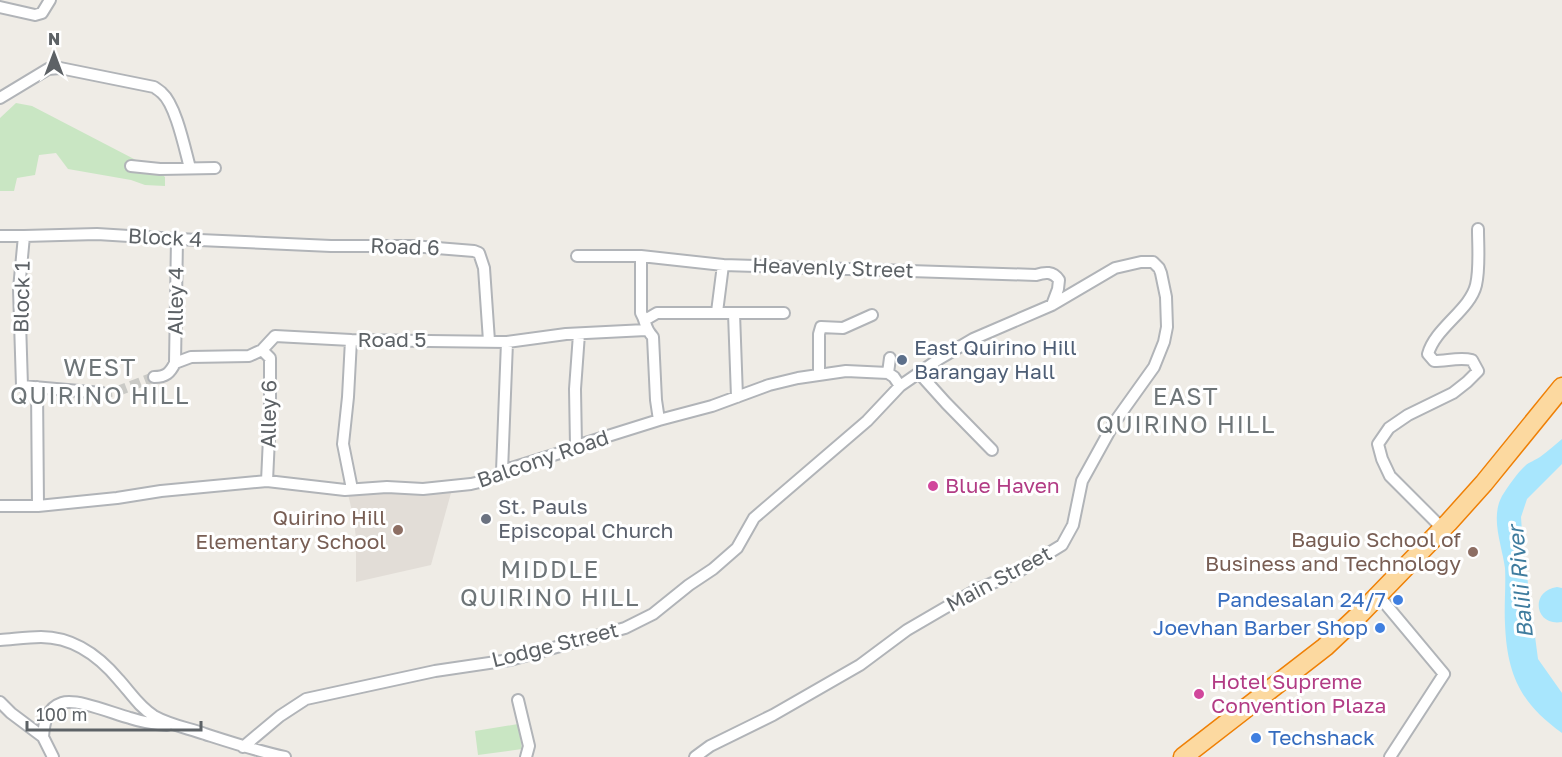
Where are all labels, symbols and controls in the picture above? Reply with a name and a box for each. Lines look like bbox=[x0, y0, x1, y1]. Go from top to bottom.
north arrow bbox=[24, 24, 84, 84]
text: N bbox=[48, 29, 60, 49]
street label: Block 4 bbox=[127, 222, 203, 252]
street label: Road 6 bbox=[370, 232, 440, 260]
street label: Heavenly Street bbox=[752, 251, 914, 283]
street label: Block 1 bbox=[7, 261, 35, 333]
street label: Alley 4 bbox=[161, 267, 189, 335]
street label: Road 5 bbox=[358, 326, 426, 352]
place label: East Quirino Hill Barangay Hall bbox=[914, 334, 1077, 384]
district label: WEST QUIRINO HILL bbox=[10, 352, 190, 409]
marker: East Quirino Hill Barangay Hall bbox=[895, 353, 909, 367]
street label: Alley 6 bbox=[254, 380, 282, 448]
district label: EAST QUIRINO HILL bbox=[1096, 381, 1276, 438]
street label: Balcony Road bbox=[473, 423, 612, 493]
place label: Blue Haven bbox=[945, 472, 1060, 498]
marker: Blue Haven bbox=[926, 479, 940, 493]
place label: St. Pauls Episcopal Church bbox=[498, 493, 674, 543]
place label: Quirino Hill Elementary School bbox=[195, 504, 386, 554]
marker: St. Pauls Episcopal Church bbox=[479, 512, 493, 526]
water label: Balili River bbox=[1501, 521, 1538, 639]
marker: Quirino Hill Elementary School bbox=[391, 523, 405, 537]
place label: Baguio School of Business and Technology bbox=[1205, 526, 1461, 576]
street label: Main Street bbox=[941, 539, 1056, 617]
marker: Baguio School of Business and Technology bbox=[1466, 545, 1480, 559]
district label: MIDDLE QUIRINO HILL bbox=[460, 554, 640, 611]
place label: Pandesalan 24/7 bbox=[1217, 586, 1386, 612]
marker: Pandesalan 24/7 bbox=[1391, 593, 1405, 607]
place label: Joevhan Barber Shop bbox=[1153, 614, 1368, 640]
street label: Lodge Street bbox=[489, 616, 621, 672]
marker: Joevhan Barber Shop bbox=[1373, 621, 1387, 635]
place label: Hotel Supreme Convention Plaza bbox=[1211, 668, 1386, 718]
marker: Hotel Supreme Convention Plaza bbox=[1192, 687, 1206, 701]
scale bar bbox=[27, 694, 201, 732]
text: 100 m bbox=[36, 703, 87, 725]
place label: Techshack bbox=[1268, 724, 1375, 750]
marker: Techshack bbox=[1249, 731, 1263, 745]

